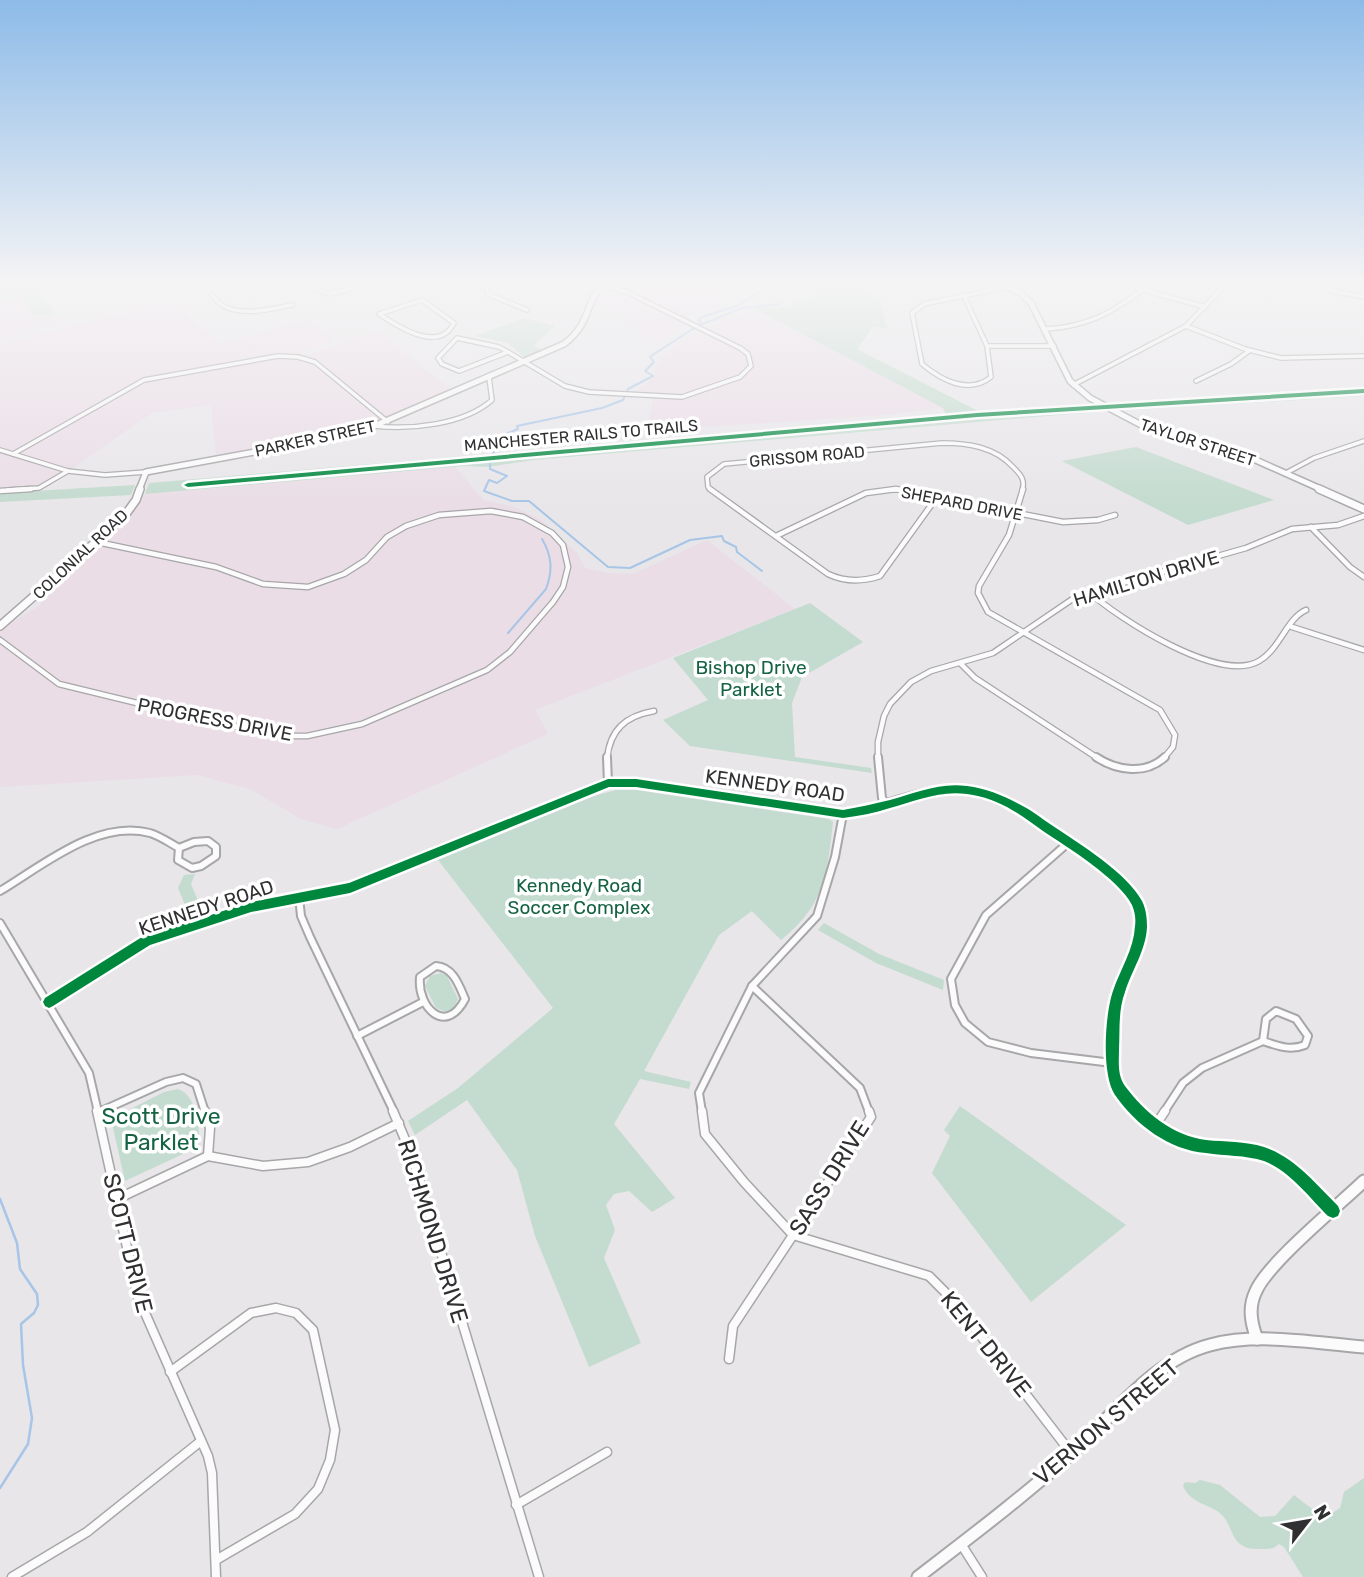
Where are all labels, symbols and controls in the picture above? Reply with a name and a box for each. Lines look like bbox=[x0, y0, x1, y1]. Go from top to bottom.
street label: TAYLOR STREET bbox=[1138, 415, 1258, 470]
street label: PARKER STREET bbox=[253, 416, 377, 461]
street label: MANCHESTER RAILS TO TRAILS bbox=[463, 416, 699, 455]
street label: GRISSOM ROAD bbox=[748, 442, 866, 471]
street label: SHEPARD DRIVE bbox=[900, 482, 1024, 525]
street label: COLONIAL ROAD bbox=[29, 506, 132, 603]
street label: HAMILTON DRIVE bbox=[1071, 545, 1222, 612]
park label: Bishop Drive Parklet bbox=[695, 656, 807, 701]
street label: PROGRESS DRIVE bbox=[135, 693, 294, 746]
street label: KENNEDY ROAD bbox=[704, 764, 846, 807]
park label: Kennedy Road Soccer Complex bbox=[508, 874, 650, 919]
street label: KENNEDY ROAD bbox=[136, 875, 277, 940]
park label: Scott Drive Parklet bbox=[101, 1102, 221, 1156]
street label: SASS DRIVE bbox=[783, 1116, 875, 1240]
street label: RICHMOND DRIVE bbox=[392, 1136, 474, 1326]
street label: SCOTT DRIVE bbox=[97, 1170, 159, 1316]
street label: KENT DRIVE bbox=[935, 1285, 1037, 1403]
street label: VERNON STREET bbox=[1028, 1353, 1184, 1491]
north arrow bbox=[1273, 1486, 1343, 1556]
text: N bbox=[1309, 1501, 1336, 1524]

